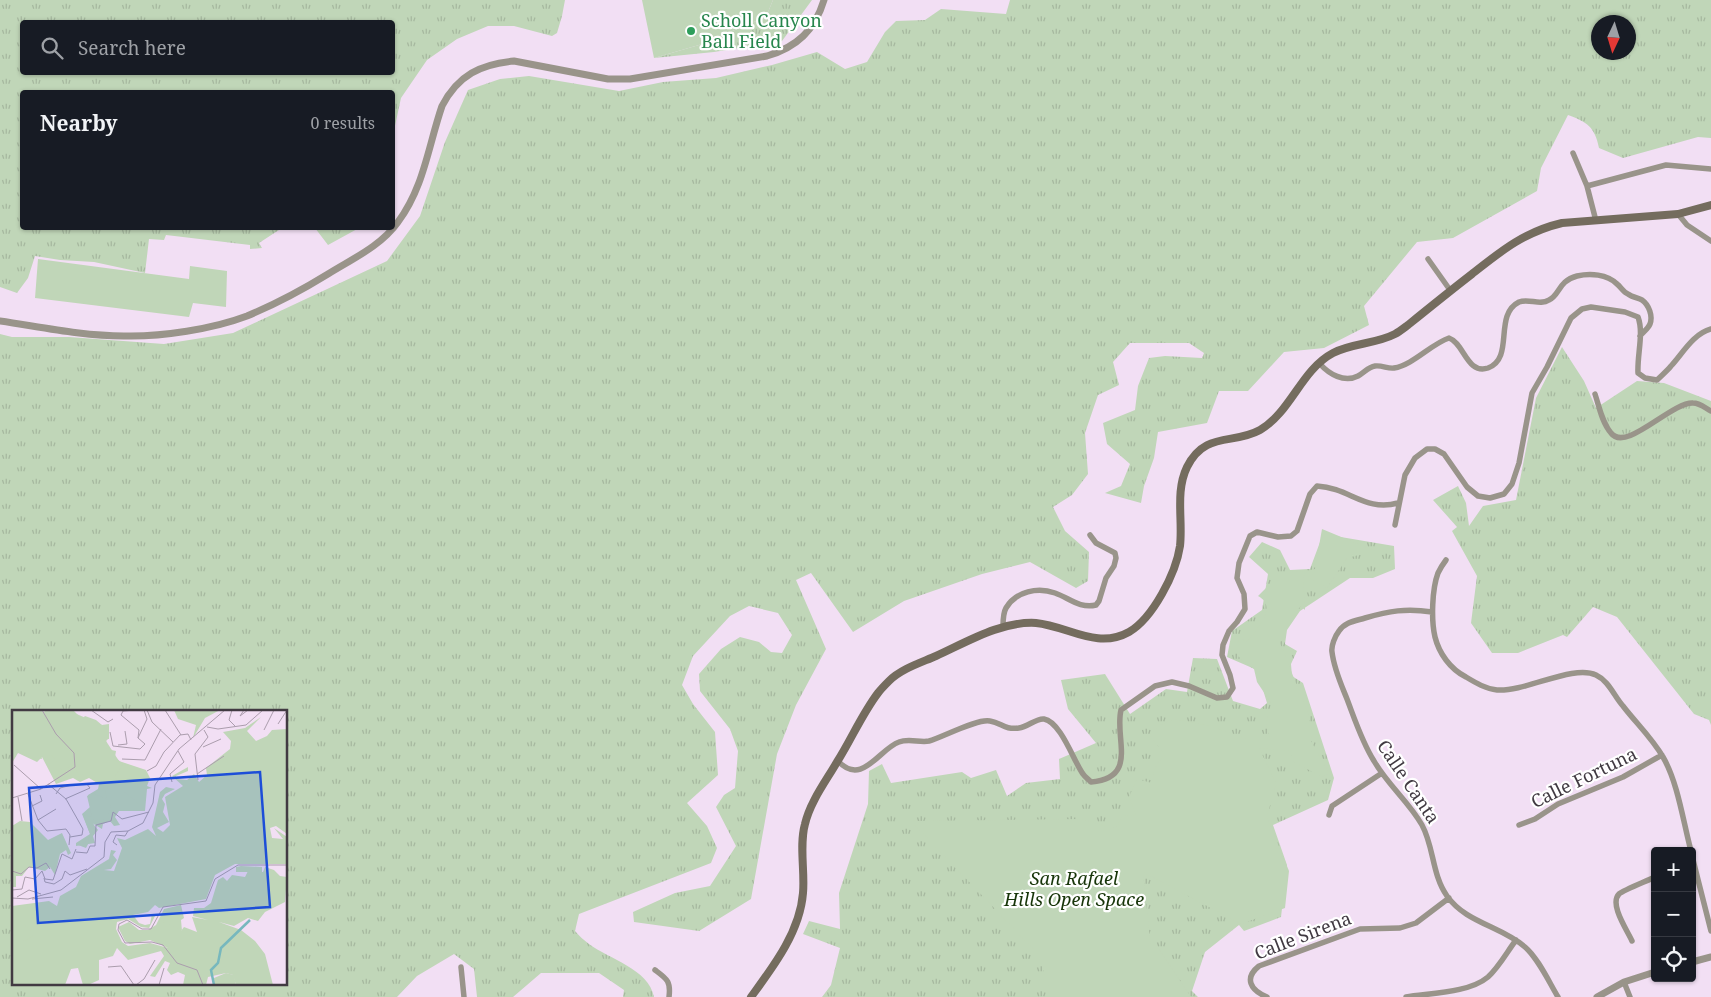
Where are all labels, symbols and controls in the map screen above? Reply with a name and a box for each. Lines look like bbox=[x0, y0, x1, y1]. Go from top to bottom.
place label: Scholl Canyon Ball Field bbox=[701, 8, 822, 53]
north arrow bbox=[1591, 15, 1636, 60]
search box bbox=[20, 20, 395, 75]
marker: Scholl Canyon Ball Field bbox=[685, 25, 697, 37]
icon: search bbox=[38, 34, 66, 62]
text: Search here bbox=[78, 35, 186, 61]
text: Nearby bbox=[40, 109, 118, 137]
text: 0 results bbox=[311, 112, 375, 134]
inset map bbox=[12, 710, 288, 984]
street label: Calle Canta bbox=[1372, 735, 1446, 828]
street label: Calle Fortuna bbox=[1527, 741, 1640, 813]
map controls bbox=[1651, 847, 1696, 982]
button: + bbox=[1651, 847, 1696, 892]
park label: San Rafael Hills Open Space bbox=[1003, 866, 1144, 911]
button: − bbox=[1651, 892, 1696, 937]
street label: Calle Sirena bbox=[1251, 906, 1355, 965]
button: locate bbox=[1651, 937, 1696, 982]

